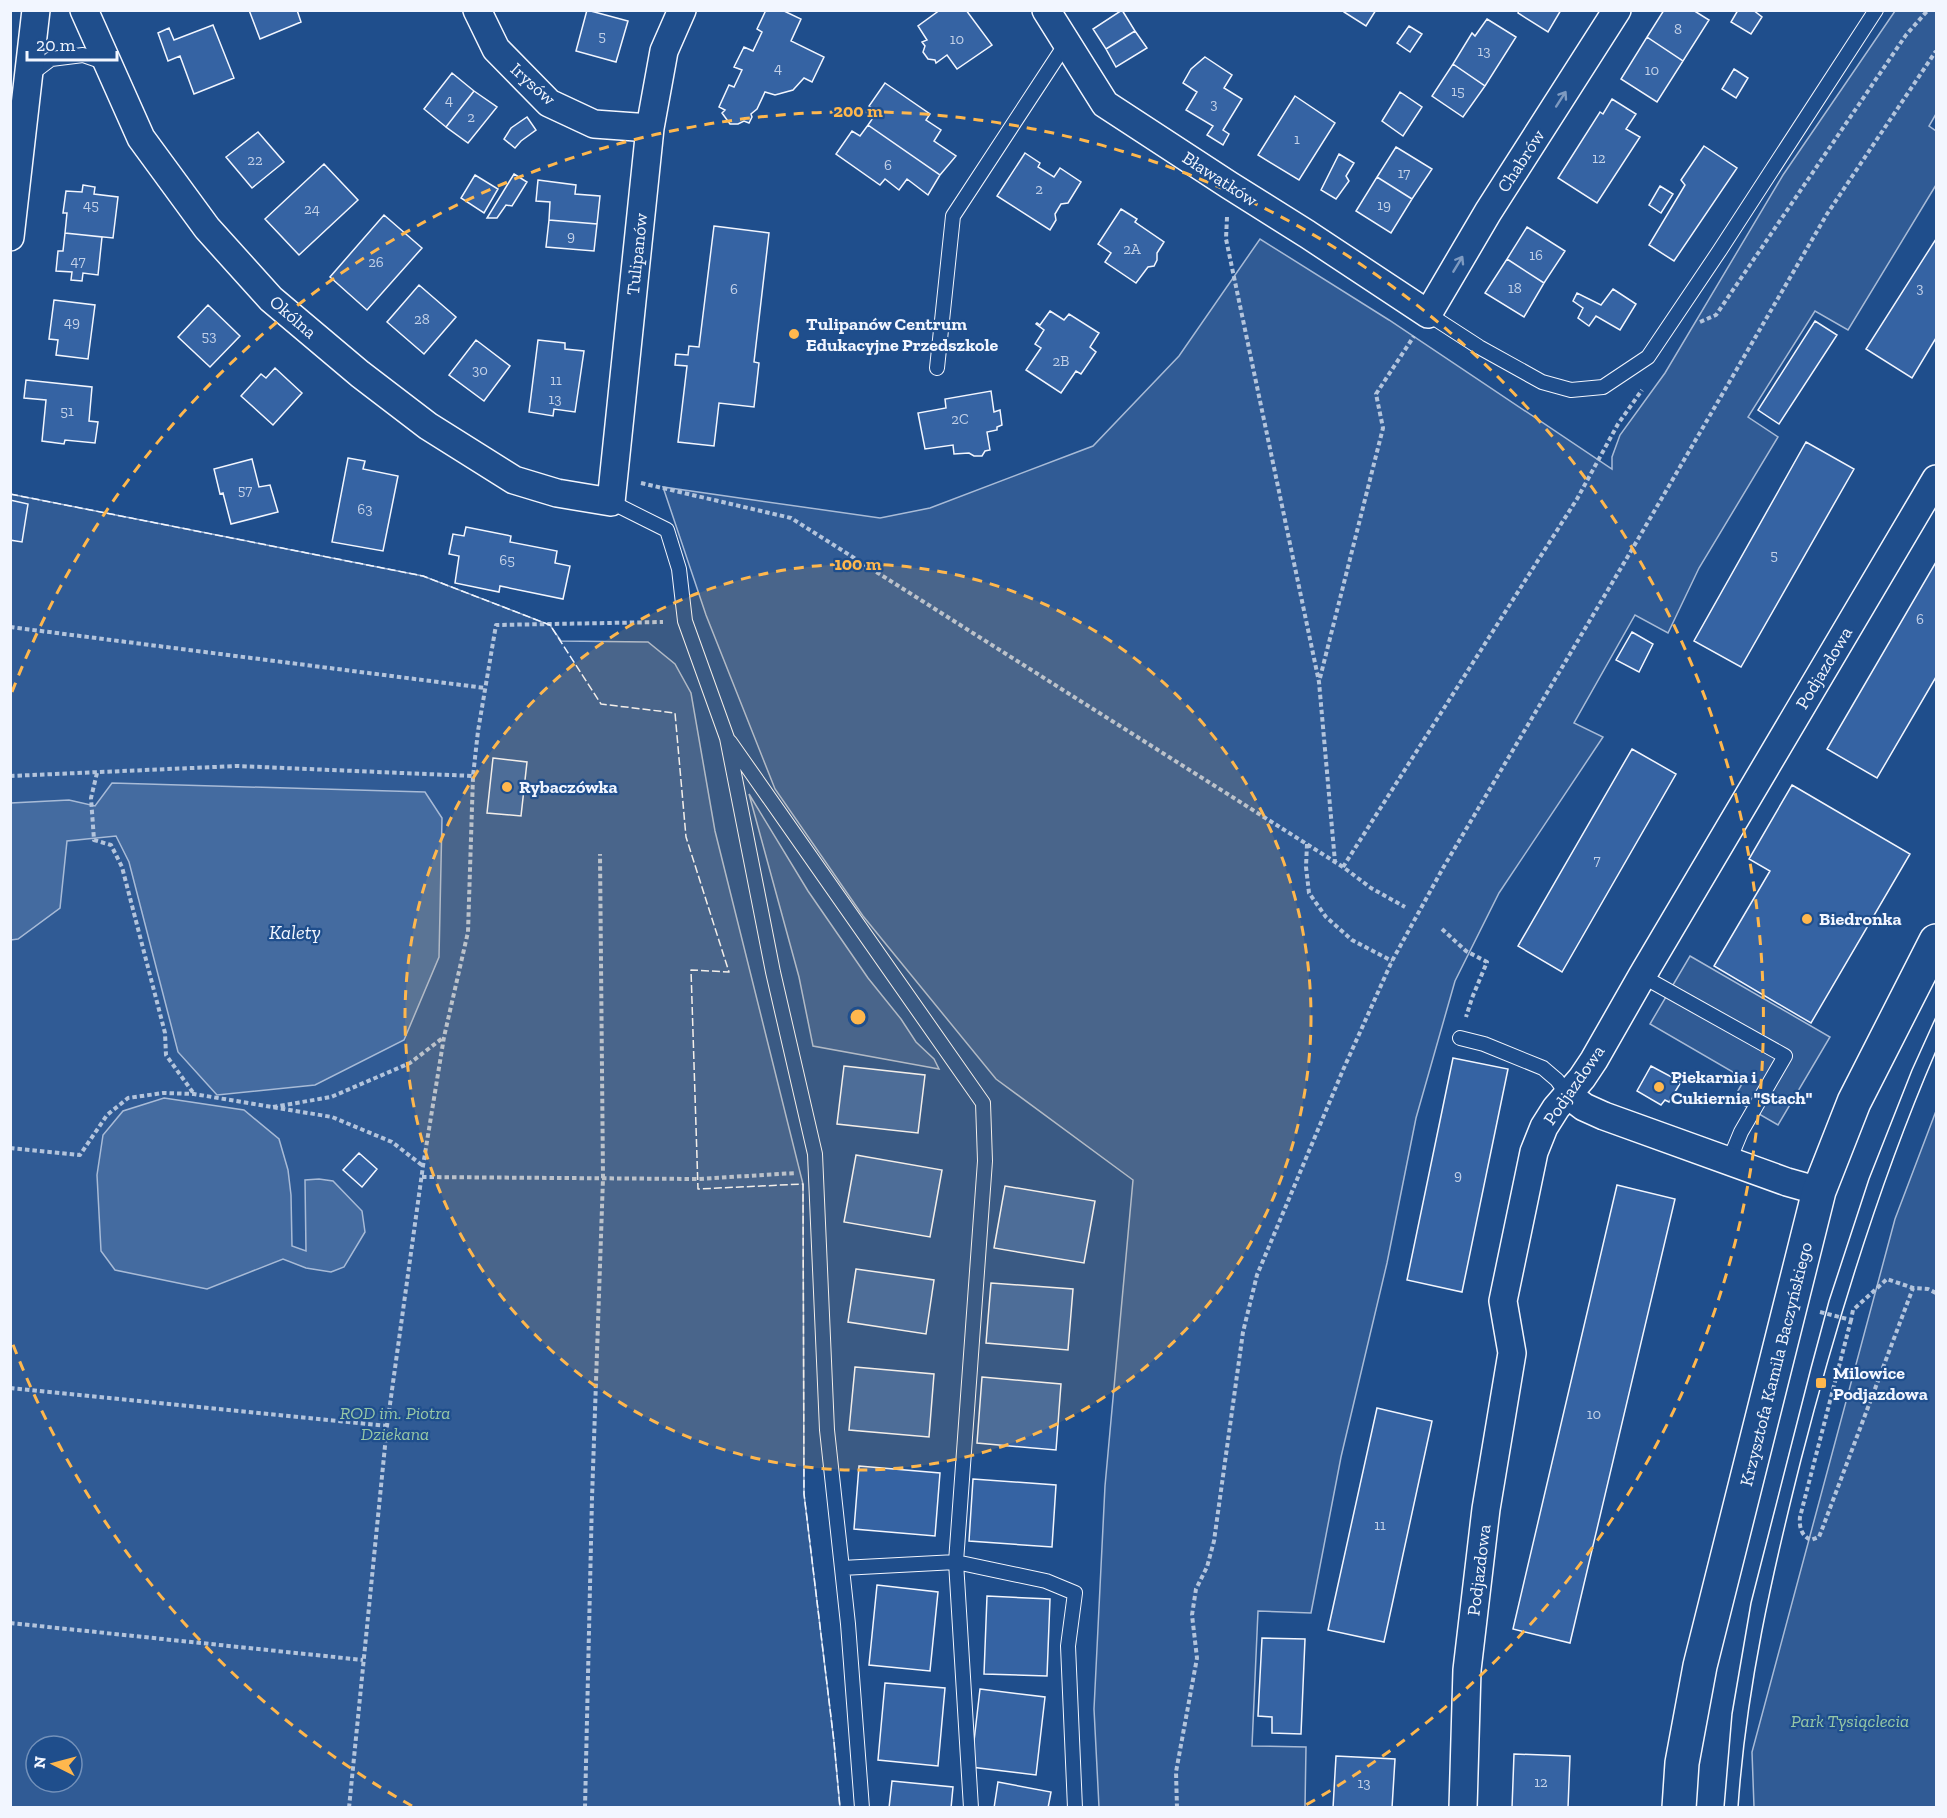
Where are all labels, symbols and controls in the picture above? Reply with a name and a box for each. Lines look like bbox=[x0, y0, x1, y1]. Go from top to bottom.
house number: 8 bbox=[1674, 20, 1682, 38]
scale bar bbox=[27, 24, 117, 62]
house number: 5 bbox=[598, 27, 606, 45]
house number: 10 bbox=[950, 30, 964, 48]
text: 20 m bbox=[36, 34, 76, 56]
house number: 13 bbox=[1477, 42, 1491, 60]
street label: Irysów bbox=[506, 58, 560, 110]
house number: 4 bbox=[774, 59, 782, 77]
house number: 10 bbox=[1645, 61, 1659, 79]
house number: 15 bbox=[1451, 82, 1465, 100]
house number: 4 bbox=[445, 91, 453, 109]
one-way arrow bbox=[1555, 91, 1567, 108]
house number: 3 bbox=[1210, 95, 1218, 113]
text: 200 m bbox=[833, 100, 883, 122]
house number: 2 bbox=[467, 108, 475, 126]
street label: Chabrów bbox=[1493, 125, 1550, 197]
house number: 1 bbox=[1294, 130, 1300, 148]
street label: Bławatków bbox=[1178, 147, 1262, 212]
house number: 12 bbox=[1592, 149, 1606, 167]
house number: 22 bbox=[247, 151, 263, 169]
house number: 6 bbox=[884, 156, 892, 174]
house number: 17 bbox=[1398, 164, 1410, 182]
house number: 2 bbox=[1035, 180, 1043, 198]
house number: 45 bbox=[83, 196, 99, 214]
house number: 19 bbox=[1377, 196, 1391, 214]
house number: 24 bbox=[304, 200, 320, 218]
street label: Tulipanów bbox=[622, 211, 652, 296]
house number: 9 bbox=[567, 227, 575, 245]
house number: 2A bbox=[1123, 240, 1141, 258]
house number: 16 bbox=[1529, 246, 1543, 264]
house number: 47 bbox=[71, 252, 85, 270]
house number: 26 bbox=[368, 253, 384, 271]
one-way arrow bbox=[1452, 256, 1464, 273]
house number: 18 bbox=[1508, 279, 1522, 297]
house number: 3 bbox=[1916, 279, 1924, 297]
house number: 6 bbox=[730, 280, 738, 298]
street label: Okólna bbox=[265, 291, 321, 344]
house number: 28 bbox=[414, 310, 430, 328]
house number: 49 bbox=[64, 313, 80, 331]
place label: Tulipanów Centrum Edukacyjne Przedszkole bbox=[806, 313, 999, 356]
house number: 53 bbox=[201, 327, 217, 345]
marker: Tulipanów Centrum Edukacyjne Przedszkole bbox=[787, 327, 801, 341]
house number: 2B bbox=[1053, 352, 1069, 370]
house number: 30 bbox=[472, 361, 488, 379]
house number: 11 bbox=[550, 371, 562, 389]
house number: 13 bbox=[548, 390, 562, 408]
house number: 51 bbox=[60, 402, 74, 420]
house number: 2C bbox=[951, 410, 969, 428]
house number: 57 bbox=[238, 481, 252, 499]
house number: 63 bbox=[357, 500, 373, 518]
house number: 5 bbox=[1770, 546, 1778, 564]
house number: 65 bbox=[499, 551, 515, 569]
text: 100 m bbox=[834, 553, 882, 575]
house number: 6 bbox=[1916, 610, 1924, 628]
street label: Podjazdowa bbox=[1791, 623, 1857, 713]
place label: Rybaczówka bbox=[519, 776, 618, 798]
marker: Rybaczówka bbox=[500, 780, 514, 794]
house number: 7 bbox=[1593, 851, 1601, 869]
place label: Biedronka bbox=[1819, 908, 1902, 930]
marker: Biedronka bbox=[1800, 912, 1814, 926]
water label: Kalety bbox=[269, 920, 321, 944]
centre of rings bbox=[848, 1007, 868, 1027]
street label: Podjazdowa bbox=[1539, 1041, 1610, 1129]
place label: Piekarnia i Cukiernia "Stach" bbox=[1671, 1066, 1813, 1109]
marker: Piekarnia i Cukiernia "Stach" bbox=[1652, 1080, 1666, 1094]
house number: 9 bbox=[1454, 1166, 1462, 1184]
street label: Krzysztofa Kamila Baczyńskiego bbox=[1735, 1240, 1817, 1488]
place label: Milowice Podjazdowa bbox=[1833, 1362, 1928, 1405]
marker: Milowice Podjazdowa bbox=[1814, 1376, 1828, 1390]
park label: ROD im. Piotra Dziekana bbox=[340, 1402, 450, 1445]
house number: 10 bbox=[1587, 1405, 1601, 1423]
house number: 11 bbox=[1374, 1516, 1386, 1534]
street label: Podjazdowa bbox=[1462, 1523, 1496, 1617]
park label: Park Tysiąclecia bbox=[1791, 1710, 1909, 1732]
north arrow bbox=[24, 1734, 84, 1794]
text: N bbox=[29, 1755, 50, 1770]
house number: 12 bbox=[1534, 1773, 1548, 1791]
house number: 13 bbox=[1357, 1774, 1371, 1792]

